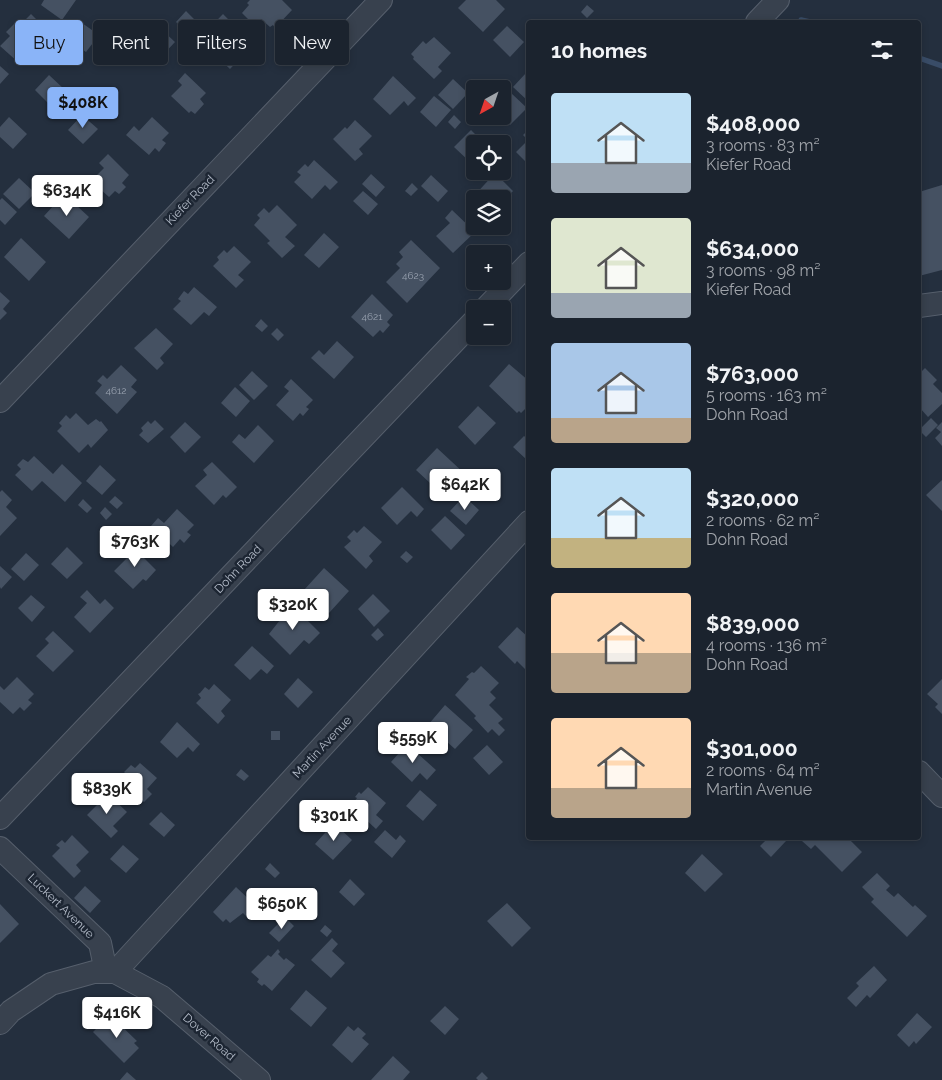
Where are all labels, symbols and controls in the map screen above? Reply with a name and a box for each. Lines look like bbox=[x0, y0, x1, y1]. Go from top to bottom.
chip: Buy bbox=[15, 20, 83, 65]
chip: Rent bbox=[93, 20, 168, 65]
chip: Filters bbox=[178, 20, 265, 65]
chip: New bbox=[275, 20, 349, 65]
icon: filters bbox=[868, 36, 896, 64]
text: 10 homes bbox=[551, 38, 647, 63]
north arrow bbox=[466, 80, 511, 125]
map controls bbox=[466, 80, 511, 345]
pin: $408K bbox=[48, 86, 118, 129]
text: $408K bbox=[58, 93, 108, 112]
text: $408,000 bbox=[706, 111, 800, 136]
icon: home bbox=[591, 113, 651, 173]
button: locate bbox=[466, 135, 511, 180]
text: 3 rooms · 83 m² bbox=[706, 136, 820, 155]
text: Kiefer Road bbox=[706, 155, 791, 174]
street label: Kiefer Road bbox=[163, 172, 217, 228]
pin: $634K bbox=[32, 174, 102, 217]
text: $634K bbox=[43, 181, 91, 200]
button: layers bbox=[466, 190, 511, 235]
text: $634,000 bbox=[706, 236, 799, 261]
icon: home bbox=[591, 238, 651, 298]
button: + bbox=[466, 245, 511, 290]
text: 3 rooms · 98 m² bbox=[706, 261, 821, 280]
house number: 4623 bbox=[402, 270, 424, 281]
text: Kiefer Road bbox=[706, 280, 791, 299]
button: − bbox=[466, 300, 511, 345]
house number: 4621 bbox=[362, 311, 383, 322]
text: $763,000 bbox=[706, 361, 799, 386]
icon: home bbox=[591, 363, 651, 423]
house number: 4612 bbox=[106, 385, 126, 396]
text: 5 rooms · 163 m² bbox=[706, 386, 827, 405]
text: Dohn Road bbox=[706, 405, 788, 424]
pin: $642K bbox=[430, 468, 500, 511]
text: $642K bbox=[441, 475, 489, 494]
text: $320,000 bbox=[706, 486, 799, 511]
icon: home bbox=[591, 488, 651, 548]
text: 2 rooms · 62 m² bbox=[706, 511, 819, 530]
pin: $763K bbox=[100, 526, 170, 568]
text: Dohn Road bbox=[706, 530, 788, 549]
text: $763K bbox=[111, 532, 159, 551]
street label: Dohn Road bbox=[212, 542, 264, 596]
pin: $320K bbox=[258, 588, 328, 631]
text: $320K bbox=[269, 595, 317, 614]
text: $839,000 bbox=[706, 611, 800, 636]
icon: home bbox=[591, 613, 651, 673]
text: 4 rooms · 136 m² bbox=[706, 636, 827, 655]
text: Dohn Road bbox=[706, 655, 788, 674]
street label: Martin Avenue bbox=[290, 713, 354, 781]
pin: $559K bbox=[378, 722, 448, 764]
text: $559K bbox=[389, 728, 437, 747]
text: $301,000 bbox=[706, 736, 798, 761]
icon: home bbox=[591, 738, 651, 798]
text: 2 rooms · 64 m² bbox=[706, 761, 820, 780]
pin: $839K bbox=[72, 772, 142, 815]
text: $839K bbox=[83, 779, 131, 798]
text: Martin Avenue bbox=[706, 780, 812, 799]
pin: $301K bbox=[299, 800, 369, 842]
text: $301K bbox=[310, 806, 358, 825]
street label: Luckert Avenue bbox=[25, 871, 97, 941]
pin: $650K bbox=[247, 888, 317, 930]
text: $650K bbox=[257, 894, 307, 913]
pin: $416K bbox=[82, 996, 152, 1039]
text: $416K bbox=[93, 1003, 141, 1022]
street label: Dover Road bbox=[180, 1011, 238, 1063]

